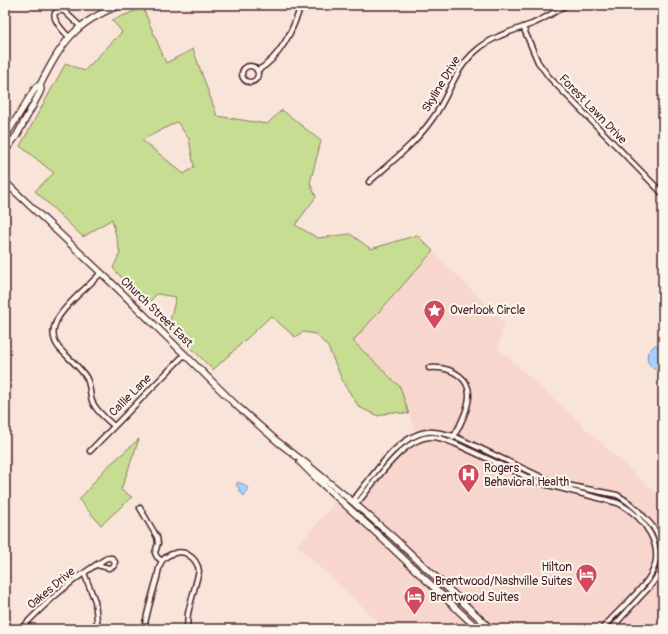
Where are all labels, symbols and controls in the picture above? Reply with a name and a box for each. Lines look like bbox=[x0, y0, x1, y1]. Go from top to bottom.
street label: Skyline Drive bbox=[419, 53, 464, 115]
street label: Forest Lawn Drive bbox=[556, 71, 630, 147]
street label: Church Street East bbox=[117, 274, 196, 351]
place icon: Overlook Circle bbox=[421, 297, 447, 330]
place label: Overlook Circle bbox=[450, 303, 525, 318]
street label: Callie Lane bbox=[106, 371, 155, 420]
place label: Rogers Behavioral Health bbox=[484, 461, 570, 490]
hospital icon: Rogers Behavioral Health bbox=[455, 462, 481, 495]
place label: Hilton Brentwood/Nashville Suites bbox=[435, 560, 573, 589]
hotel icon: Hilton Brentwood/Nashville Suites bbox=[574, 561, 600, 594]
street label: Oakes Drive bbox=[24, 564, 78, 613]
hotel icon: Brentwood Suites bbox=[402, 584, 428, 617]
place label: Brentwood Suites bbox=[430, 590, 519, 605]

